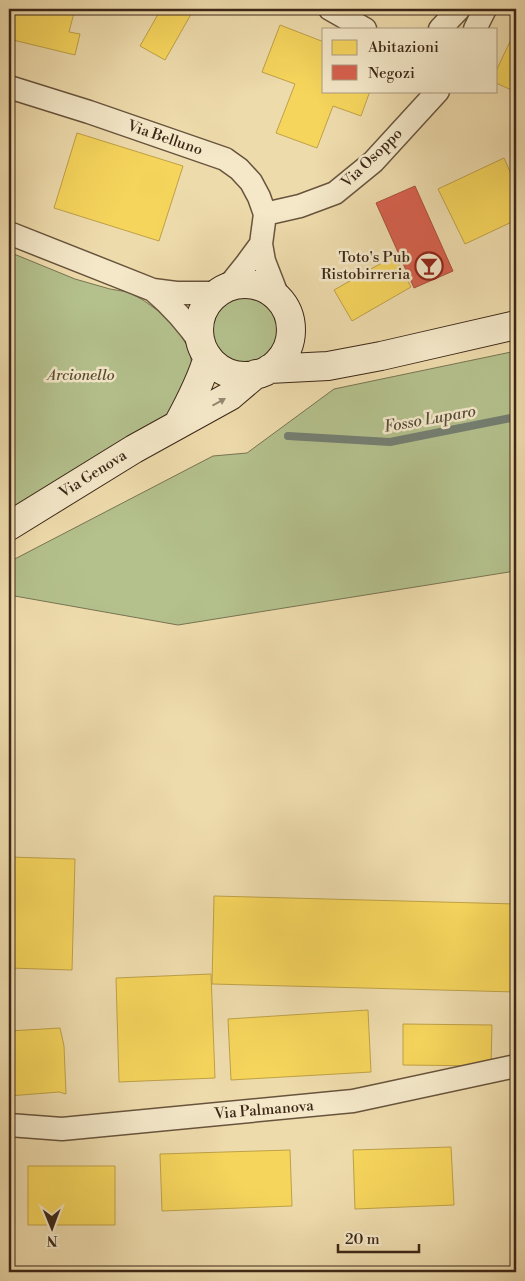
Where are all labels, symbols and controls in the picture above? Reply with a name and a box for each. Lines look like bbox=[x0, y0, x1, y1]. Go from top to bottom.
legend bbox=[322, 28, 498, 92]
text: Abitazioni bbox=[367, 38, 439, 57]
text: Negozi bbox=[368, 64, 415, 83]
street label: Via Belluno bbox=[124, 116, 205, 160]
street label: Via Osoppo bbox=[337, 124, 407, 193]
place label: Toto's Pub Ristobirreria bbox=[321, 248, 410, 284]
bar icon: Toto's Pub Ristobirreria bbox=[414, 251, 444, 281]
park label: Arcionello bbox=[45, 366, 115, 385]
one-way arrow bbox=[212, 398, 226, 406]
water label: Fosso Luparo bbox=[383, 401, 477, 437]
street label: Via Genova bbox=[55, 446, 131, 503]
street label: Via Palmanova bbox=[212, 1096, 315, 1124]
north arrow bbox=[28, 1204, 78, 1254]
scale bar bbox=[338, 1221, 419, 1253]
text: 20 m bbox=[345, 1230, 380, 1249]
text: N bbox=[47, 1231, 58, 1249]

